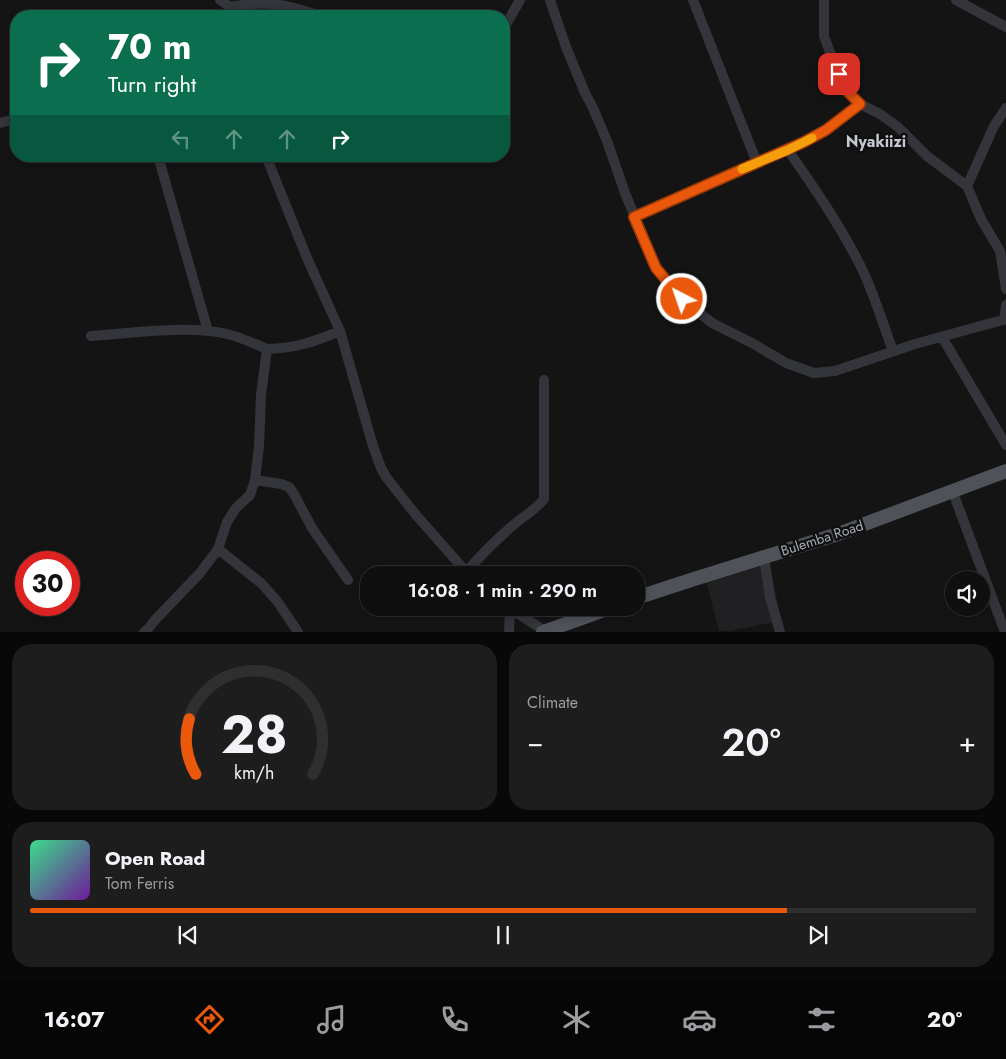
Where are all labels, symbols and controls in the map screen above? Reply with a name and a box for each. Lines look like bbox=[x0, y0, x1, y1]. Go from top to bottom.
text: 70 m bbox=[108, 22, 191, 72]
icon: right bbox=[25, 30, 90, 95]
pin bbox=[818, 53, 860, 95]
icon: arrive bbox=[825, 60, 853, 88]
text: Turn right bbox=[108, 68, 196, 100]
icon: left bbox=[167, 125, 195, 153]
icon: ahead bbox=[220, 125, 248, 153]
icon: ahead bbox=[273, 125, 301, 153]
icon: right bbox=[326, 125, 354, 153]
district label: Nyakiizi bbox=[846, 130, 906, 153]
position arrow bbox=[655, 272, 707, 324]
street label: Bulemba Road bbox=[778, 515, 866, 561]
speed limit sign: 30 bbox=[15, 551, 80, 616]
map controls bbox=[945, 571, 990, 616]
button: sound bbox=[945, 571, 990, 616]
text: 16:08 · 1 min · 290 m bbox=[408, 577, 597, 604]
text: Climate bbox=[527, 691, 578, 714]
text: 28 bbox=[221, 697, 288, 773]
text: 20° bbox=[721, 715, 781, 770]
text: − bbox=[527, 722, 544, 763]
text: + bbox=[959, 722, 976, 763]
text: km/h bbox=[234, 760, 275, 786]
text: Open Road bbox=[105, 845, 205, 872]
text: Tom Ferris bbox=[105, 872, 174, 895]
icon: previous bbox=[174, 921, 202, 949]
icon: pause bbox=[489, 921, 517, 949]
icon: next bbox=[804, 921, 832, 949]
icon: directions bbox=[192, 1002, 227, 1037]
icon: music bbox=[314, 1002, 349, 1037]
icon: phone bbox=[437, 1002, 472, 1037]
icon: climate bbox=[559, 1002, 594, 1037]
icon: car bbox=[682, 1002, 717, 1037]
icon: filters bbox=[804, 1002, 839, 1037]
text: 16:07 bbox=[44, 1003, 105, 1035]
text: 20° bbox=[927, 1003, 962, 1035]

